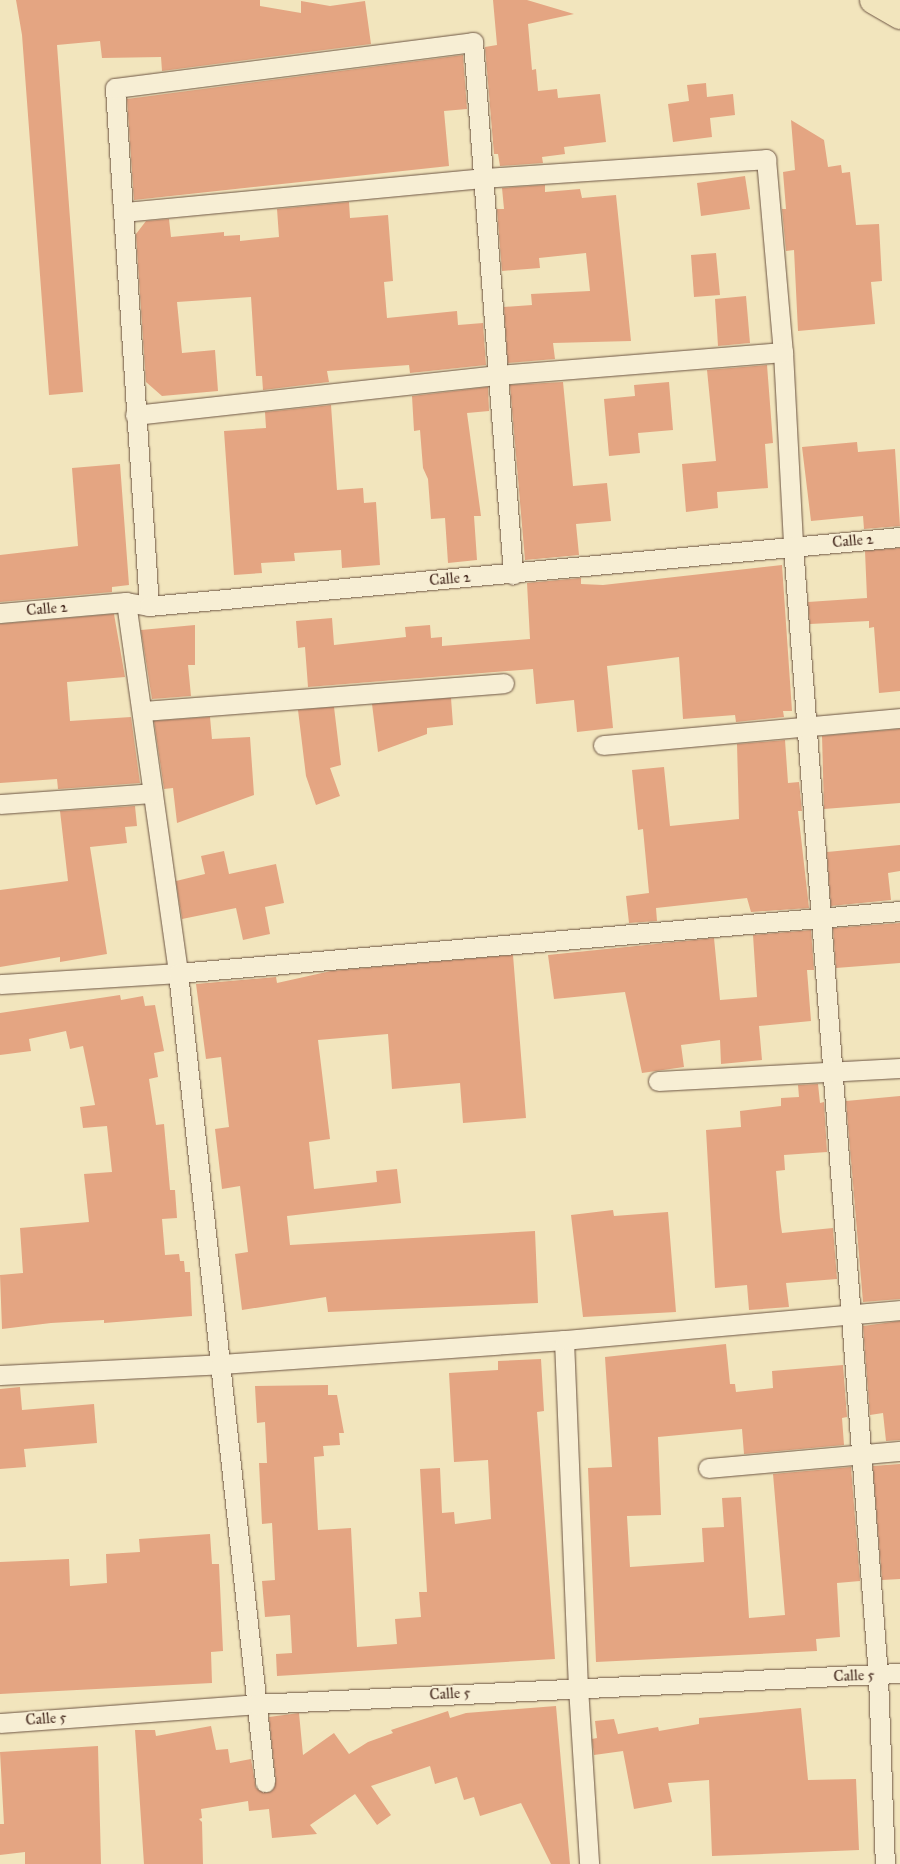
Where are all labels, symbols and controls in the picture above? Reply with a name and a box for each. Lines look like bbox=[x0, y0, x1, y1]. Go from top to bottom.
street label: Calle 2 bbox=[832, 530, 874, 552]
street label: Calle 2 bbox=[429, 568, 471, 590]
street label: Calle 2 bbox=[26, 598, 68, 620]
street label: Calle 5 bbox=[833, 1666, 875, 1686]
street label: Calle 5 bbox=[429, 1684, 471, 1704]
street label: Calle 5 bbox=[25, 1709, 67, 1729]

